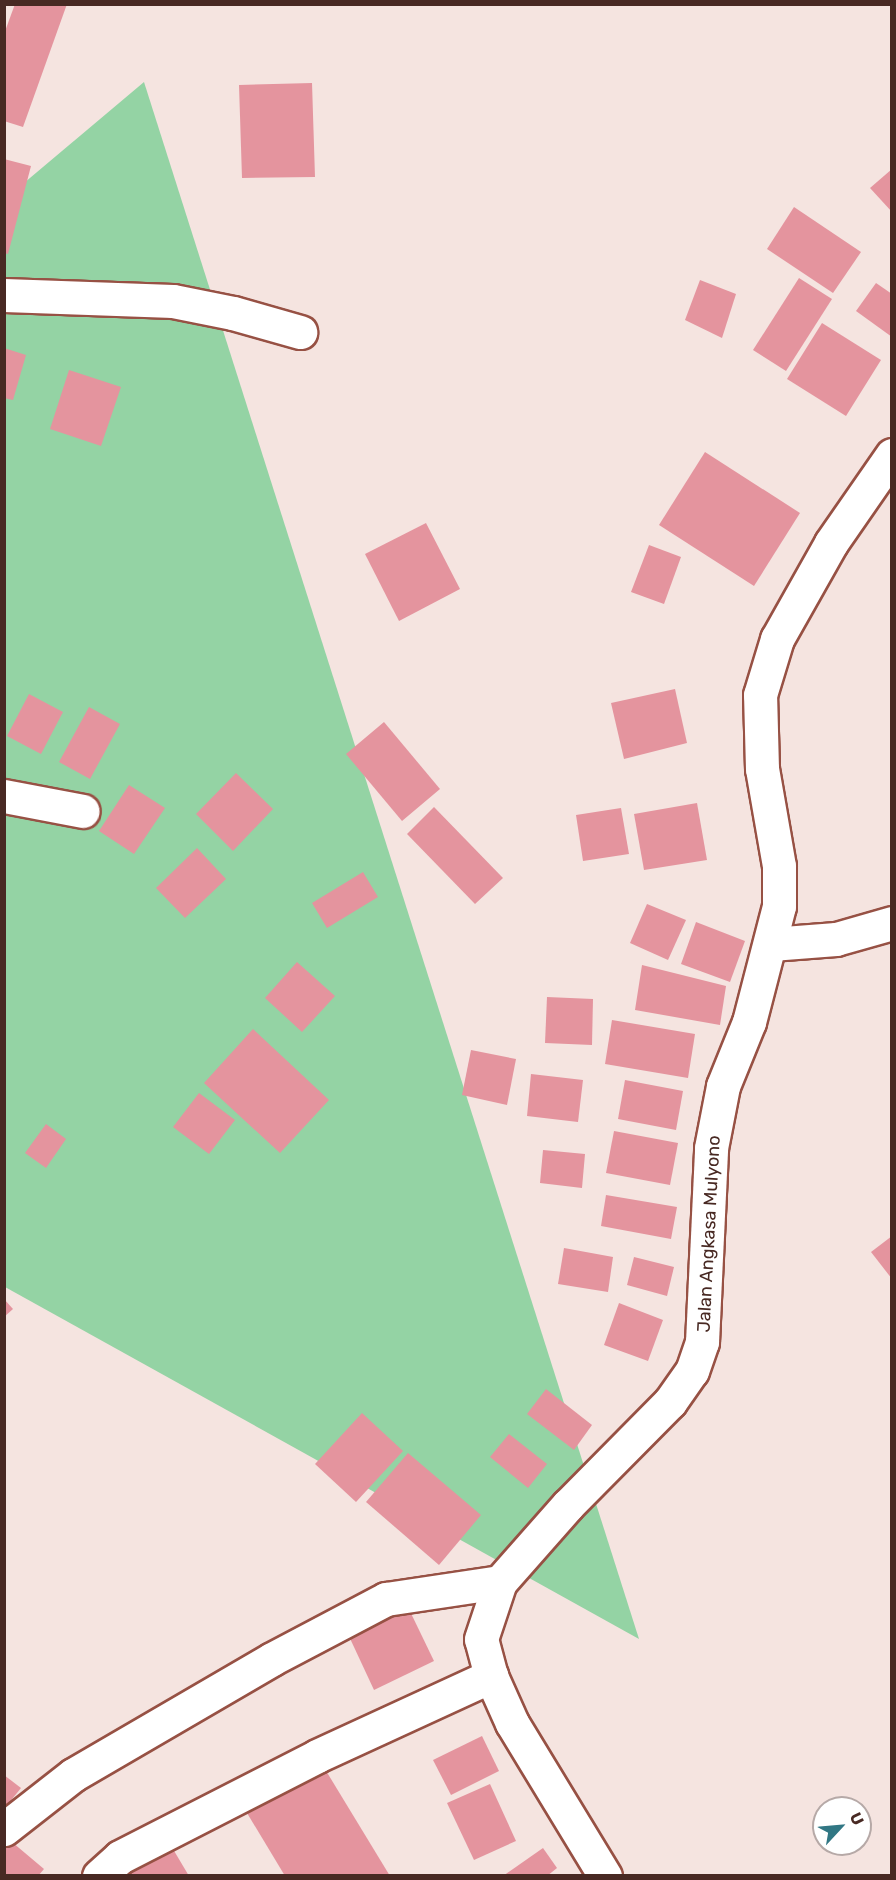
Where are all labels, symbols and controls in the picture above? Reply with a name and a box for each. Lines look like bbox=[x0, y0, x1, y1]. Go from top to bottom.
street label: Jalan Angkasa Mulyono bbox=[693, 1135, 725, 1333]
north arrow bbox=[812, 1796, 872, 1856]
text: U bbox=[846, 1809, 868, 1828]

